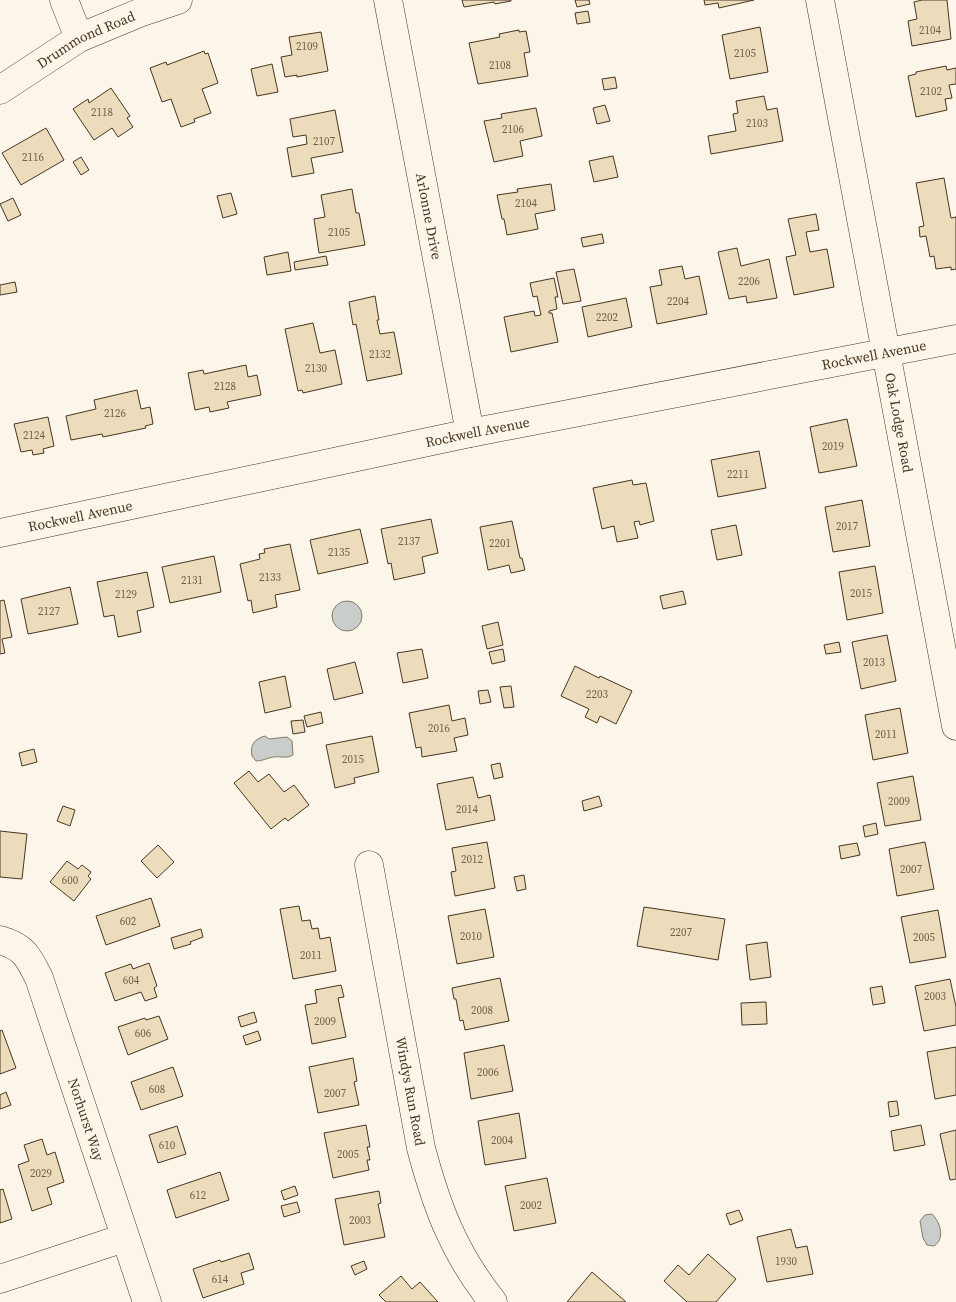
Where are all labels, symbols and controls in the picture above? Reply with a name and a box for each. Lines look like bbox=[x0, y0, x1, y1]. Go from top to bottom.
street label: Drummond Road bbox=[33, 6, 138, 73]
house number: 2104 bbox=[919, 23, 941, 38]
house number: 2109 bbox=[296, 39, 318, 54]
house number: 2105 bbox=[734, 46, 756, 61]
house number: 2108 bbox=[489, 58, 511, 73]
house number: 2102 bbox=[920, 84, 942, 99]
house number: 2118 bbox=[91, 105, 113, 120]
house number: 2103 bbox=[746, 116, 768, 131]
house number: 2106 bbox=[502, 122, 524, 137]
house number: 2107 bbox=[313, 134, 335, 149]
house number: 2116 bbox=[22, 150, 44, 165]
street label: Arlonne Drive bbox=[411, 171, 447, 261]
house number: 2104 bbox=[515, 196, 537, 211]
house number: 2105 bbox=[328, 225, 350, 240]
house number: 2206 bbox=[738, 274, 760, 289]
house number: 2204 bbox=[667, 294, 689, 309]
house number: 2202 bbox=[596, 310, 618, 325]
street label: Rockwell Avenue bbox=[820, 335, 928, 375]
house number: 2132 bbox=[369, 347, 391, 362]
house number: 2130 bbox=[305, 361, 327, 376]
street label: Oak Lodge Road bbox=[880, 371, 918, 474]
house number: 2128 bbox=[214, 379, 236, 394]
house number: 2126 bbox=[104, 406, 126, 421]
street label: Rockwell Avenue bbox=[423, 412, 531, 452]
house number: 2124 bbox=[23, 428, 45, 443]
house number: 2019 bbox=[822, 439, 844, 454]
house number: 2211 bbox=[727, 467, 749, 482]
street label: Rockwell Avenue bbox=[26, 495, 134, 537]
house number: 2017 bbox=[836, 519, 858, 534]
house number: 2137 bbox=[398, 534, 420, 549]
house number: 2201 bbox=[489, 536, 511, 551]
house number: 2135 bbox=[328, 545, 350, 560]
house number: 2133 bbox=[259, 570, 281, 585]
house number: 2131 bbox=[181, 573, 203, 588]
house number: 2015 bbox=[850, 586, 872, 601]
house number: 2129 bbox=[115, 587, 137, 602]
house number: 2127 bbox=[38, 604, 60, 619]
house number: 2013 bbox=[863, 655, 885, 670]
house number: 2203 bbox=[586, 687, 608, 702]
house number: 2016 bbox=[428, 721, 450, 736]
house number: 2011 bbox=[875, 727, 897, 742]
house number: 2015 bbox=[342, 752, 364, 767]
house number: 2009 bbox=[888, 794, 910, 809]
house number: 2014 bbox=[456, 802, 478, 817]
house number: 2012 bbox=[461, 852, 483, 867]
house number: 2007 bbox=[900, 862, 922, 877]
house number: 600 bbox=[62, 873, 79, 888]
house number: 602 bbox=[120, 914, 137, 929]
house number: 2207 bbox=[670, 925, 692, 940]
house number: 2010 bbox=[460, 929, 482, 944]
house number: 2005 bbox=[913, 930, 935, 945]
house number: 2011 bbox=[300, 948, 322, 963]
house number: 604 bbox=[123, 973, 140, 988]
house number: 2003 bbox=[924, 989, 946, 1004]
house number: 2008 bbox=[471, 1003, 493, 1018]
house number: 2009 bbox=[314, 1014, 336, 1029]
house number: 606 bbox=[135, 1026, 152, 1041]
street label: Windys Run Road bbox=[391, 1035, 430, 1148]
house number: 2006 bbox=[477, 1065, 499, 1080]
street label: Norhurst Way bbox=[63, 1075, 110, 1164]
house number: 608 bbox=[149, 1082, 165, 1097]
house number: 2007 bbox=[324, 1086, 346, 1101]
house number: 2004 bbox=[491, 1133, 513, 1148]
house number: 610 bbox=[159, 1138, 176, 1153]
house number: 2005 bbox=[337, 1147, 359, 1162]
house number: 2029 bbox=[30, 1166, 52, 1181]
house number: 612 bbox=[190, 1188, 207, 1203]
house number: 2002 bbox=[520, 1198, 542, 1213]
house number: 2003 bbox=[349, 1213, 371, 1228]
house number: 1930 bbox=[775, 1254, 797, 1269]
house number: 614 bbox=[212, 1272, 229, 1287]

